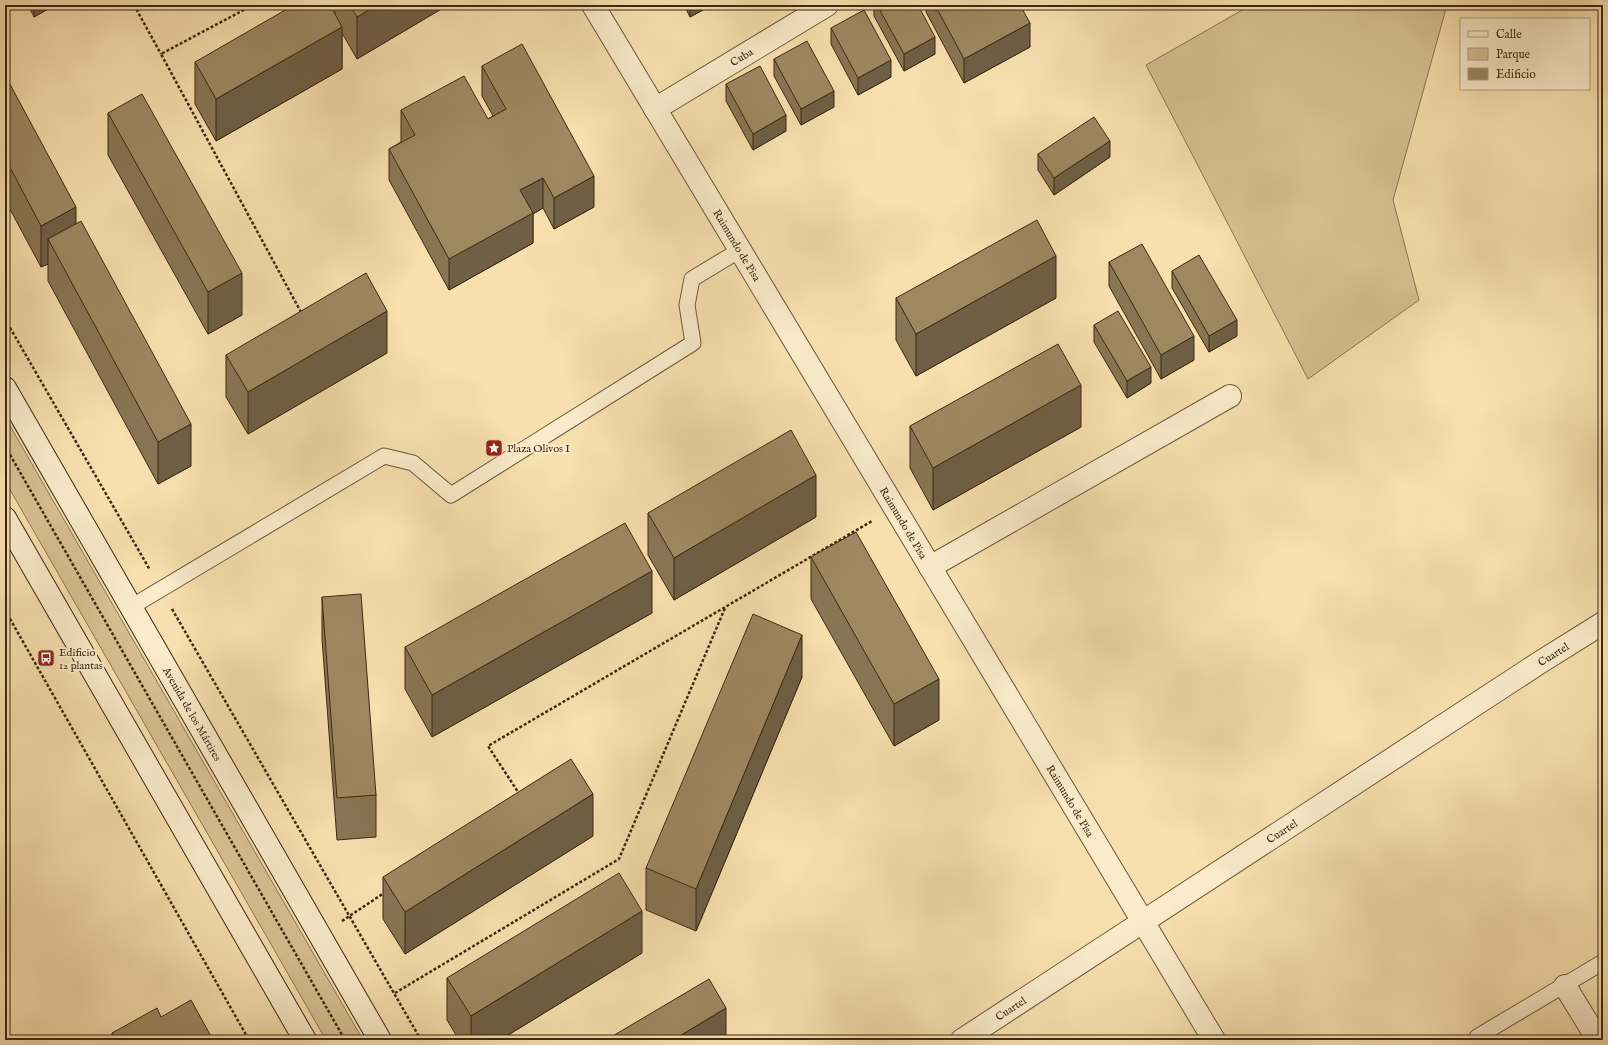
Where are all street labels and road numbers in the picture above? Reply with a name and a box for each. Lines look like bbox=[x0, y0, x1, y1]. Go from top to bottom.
street label: Cuba bbox=[728, 45, 756, 70]
street label: Raimundo de Pisa bbox=[709, 207, 763, 284]
street label: Raimundo de Pisa bbox=[876, 485, 930, 562]
street label: Cuartel bbox=[1536, 640, 1572, 670]
street label: Avenida de los Mártires bbox=[159, 664, 224, 764]
street label: Raimundo de Pisa bbox=[1043, 763, 1097, 840]
street label: Cuartel bbox=[1264, 817, 1301, 847]
street label: Cuartel bbox=[993, 994, 1029, 1024]

